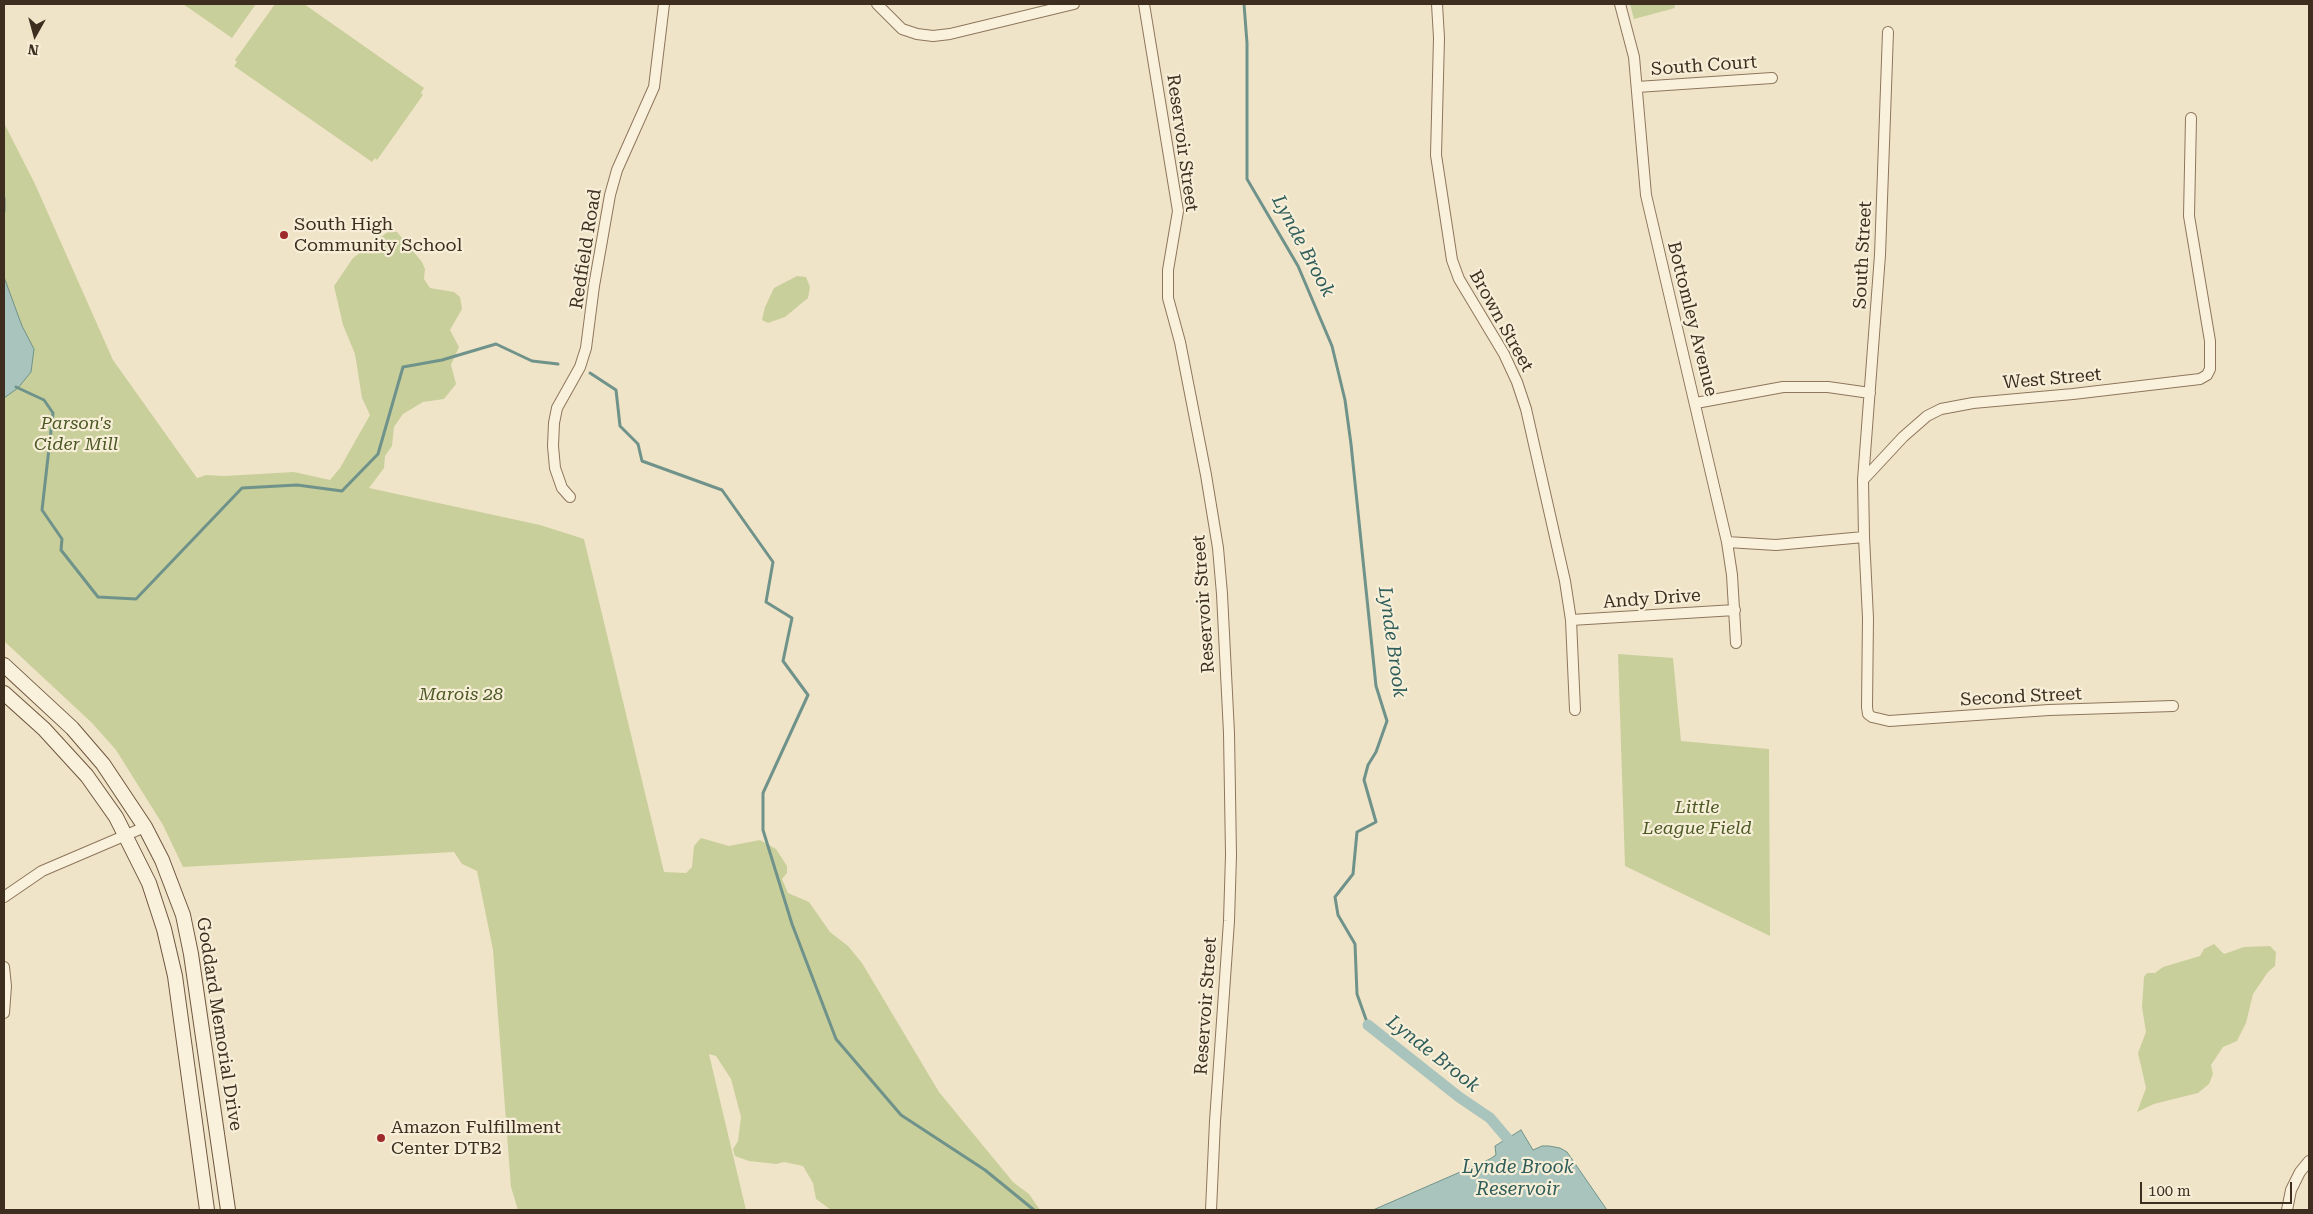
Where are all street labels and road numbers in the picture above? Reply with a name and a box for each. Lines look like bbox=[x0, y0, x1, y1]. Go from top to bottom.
street label: South Court bbox=[1650, 52, 1758, 80]
street label: Reservoir Street bbox=[1162, 73, 1202, 213]
street label: Redfield Road bbox=[566, 187, 606, 311]
street label: South Street bbox=[1849, 200, 1877, 310]
street label: Bottomley Avenue bbox=[1662, 239, 1722, 399]
street label: Brown Street bbox=[1464, 267, 1538, 375]
street label: West Street bbox=[2002, 364, 2102, 394]
street label: Reservoir Street bbox=[1188, 534, 1220, 674]
street label: Andy Drive bbox=[1602, 585, 1702, 613]
street label: Second Street bbox=[1960, 683, 2082, 711]
street label: Goddard Memorial Drive bbox=[191, 916, 247, 1132]
street label: Reservoir Street bbox=[1190, 936, 1222, 1076]

